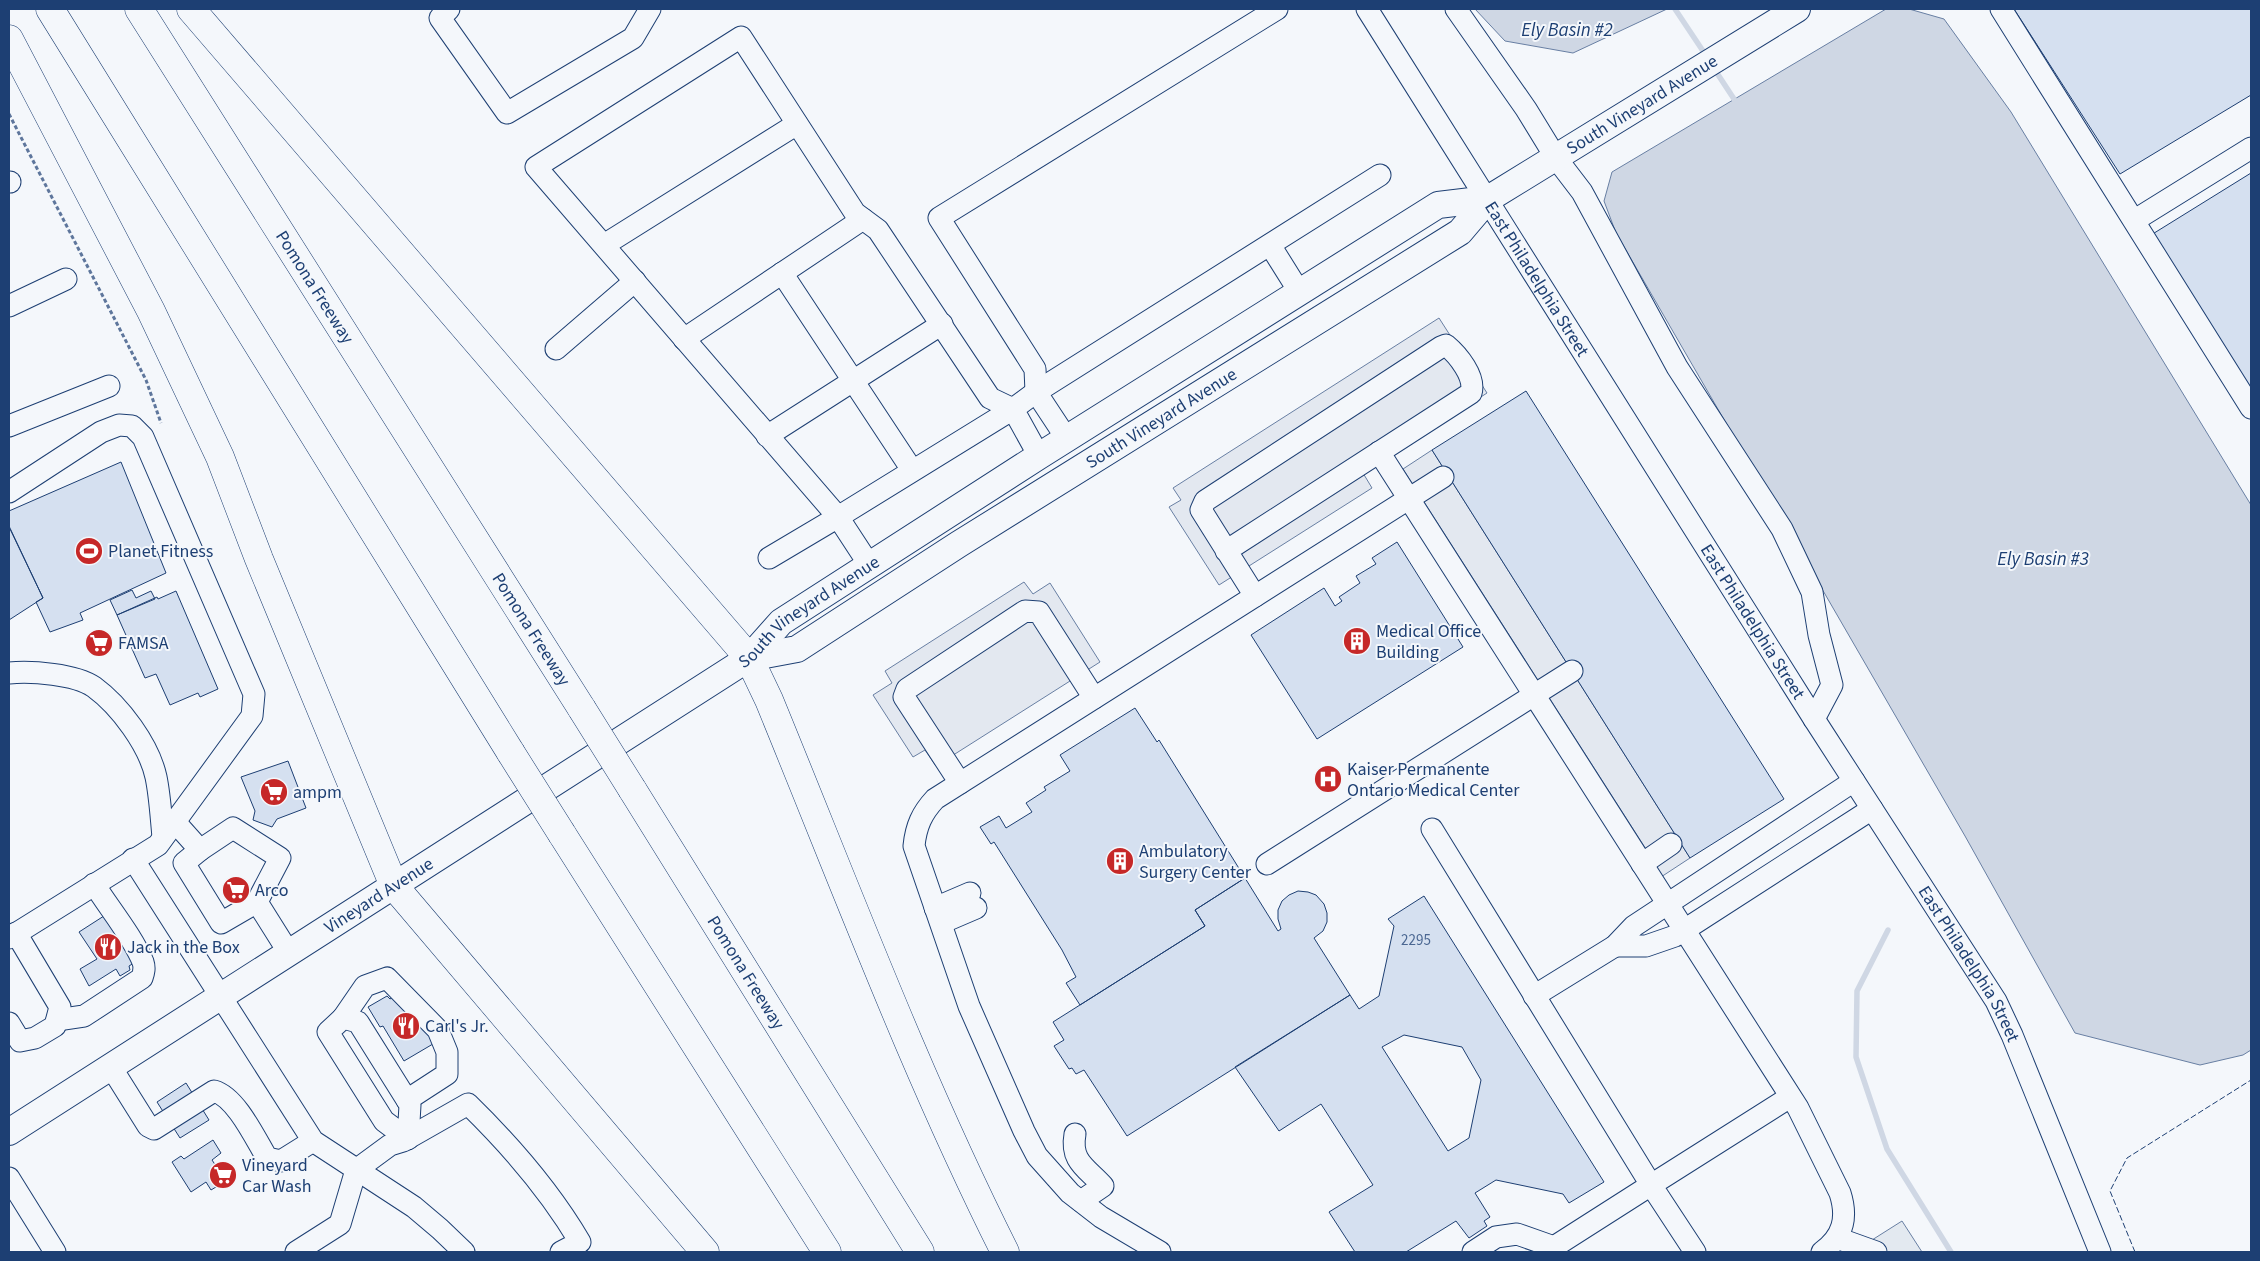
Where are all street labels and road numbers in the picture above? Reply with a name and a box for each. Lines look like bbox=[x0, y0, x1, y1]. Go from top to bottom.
street label: South Vineyard Avenue bbox=[1561, 48, 1722, 161]
street label: East Philadelphia Street bbox=[1479, 196, 1595, 361]
street label: Pomona Freeway bbox=[270, 226, 360, 349]
street label: South Vineyard Avenue bbox=[1081, 362, 1241, 475]
street label: East Philadelphia Street bbox=[1694, 539, 1811, 704]
street label: South Vineyard Avenue bbox=[733, 549, 884, 674]
street label: Pomona Freeway bbox=[486, 568, 577, 691]
street label: Vineyard Avenue bbox=[319, 851, 438, 939]
street label: East Philadelphia Street bbox=[1912, 881, 2026, 1046]
street label: Pomona Freeway bbox=[701, 911, 791, 1035]

